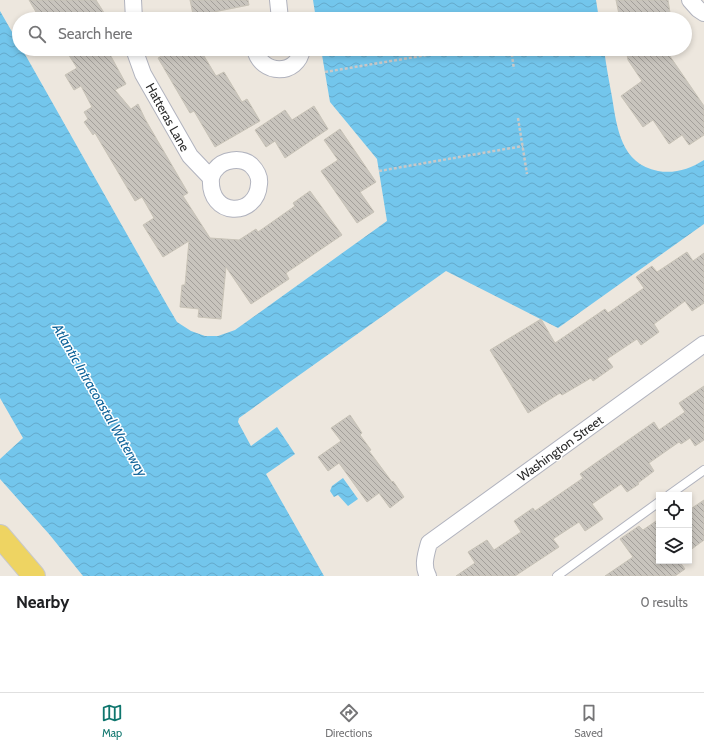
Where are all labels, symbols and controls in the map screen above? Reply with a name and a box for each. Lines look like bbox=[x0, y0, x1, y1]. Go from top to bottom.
search box bbox=[12, 12, 692, 56]
icon: search bbox=[26, 23, 48, 45]
text: Search here bbox=[58, 25, 133, 43]
street label: Hatteras Lane bbox=[143, 80, 194, 154]
water label: Atlantic Intracoastal Waterway bbox=[48, 319, 152, 480]
street label: Washington Street bbox=[514, 411, 606, 484]
map controls bbox=[656, 492, 692, 564]
button: locate bbox=[656, 492, 692, 528]
button: layers bbox=[656, 528, 692, 564]
text: Nearby bbox=[16, 592, 69, 612]
text: 0 results bbox=[640, 594, 688, 610]
tab: Map bbox=[101, 702, 123, 740]
tab: Directions bbox=[325, 702, 372, 740]
tab: Saved bbox=[574, 702, 603, 740]

